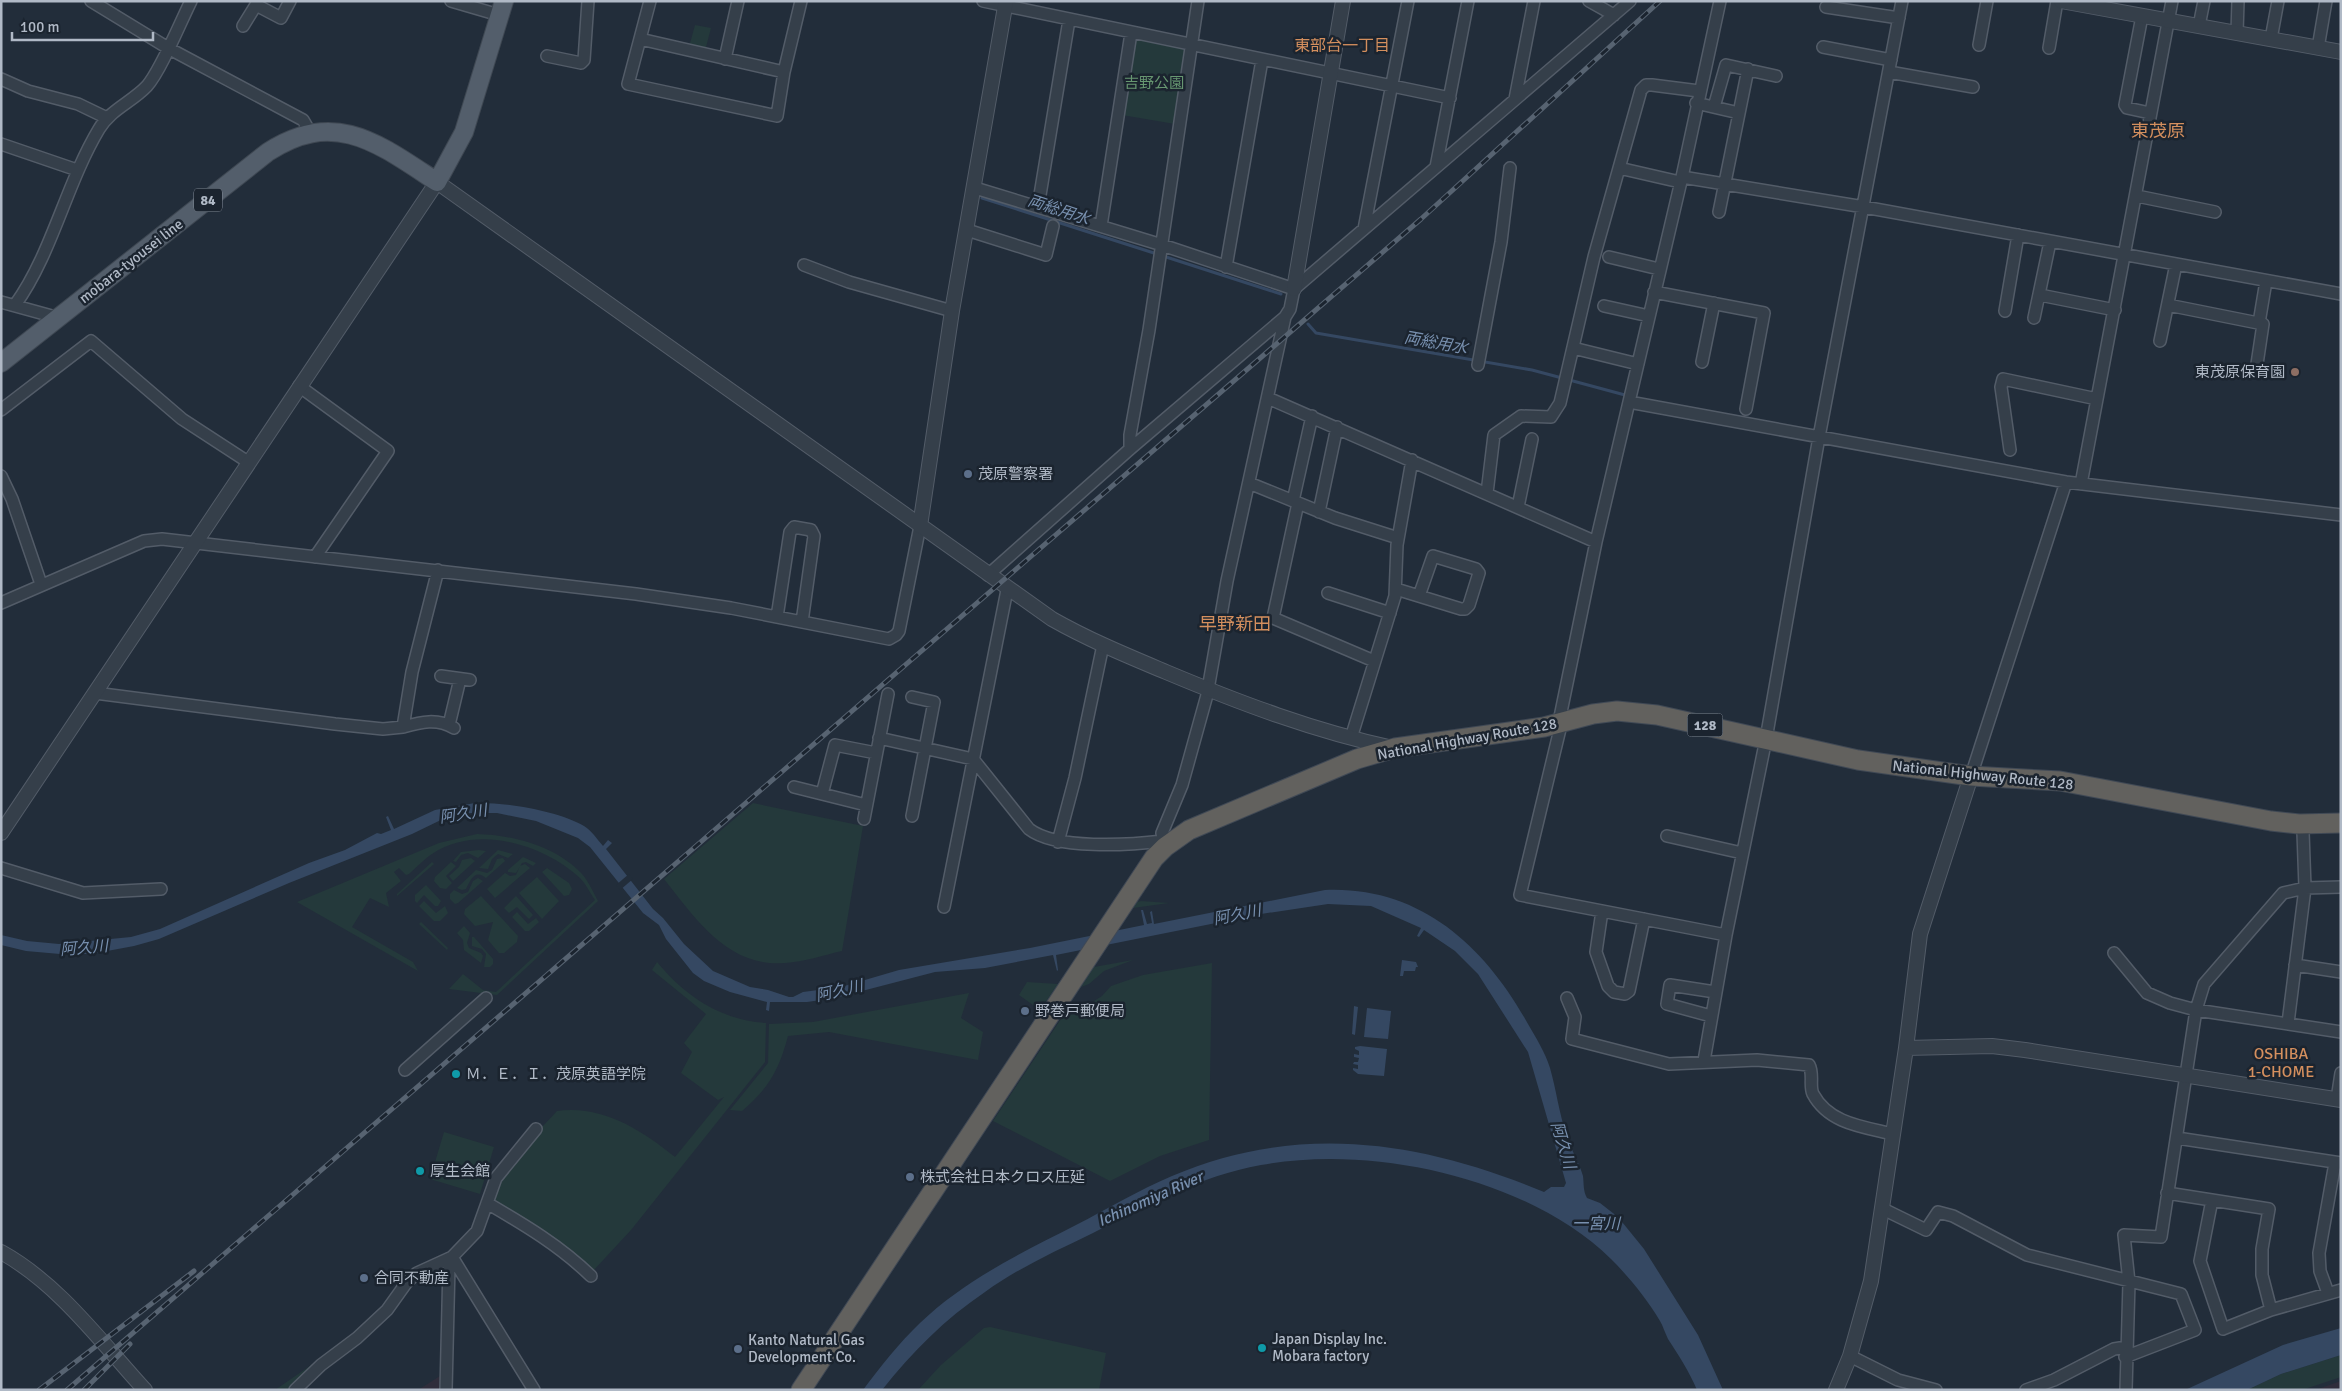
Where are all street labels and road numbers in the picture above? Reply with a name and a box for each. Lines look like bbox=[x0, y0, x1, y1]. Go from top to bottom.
road number: 84 bbox=[194, 188, 222, 212]
street label: mobara-tyousei line bbox=[75, 215, 187, 307]
street label: National Highway Route 128 bbox=[1376, 714, 1558, 764]
road number: 128 bbox=[1688, 714, 1722, 736]
street label: National Highway Route 128 bbox=[1892, 757, 2074, 793]

